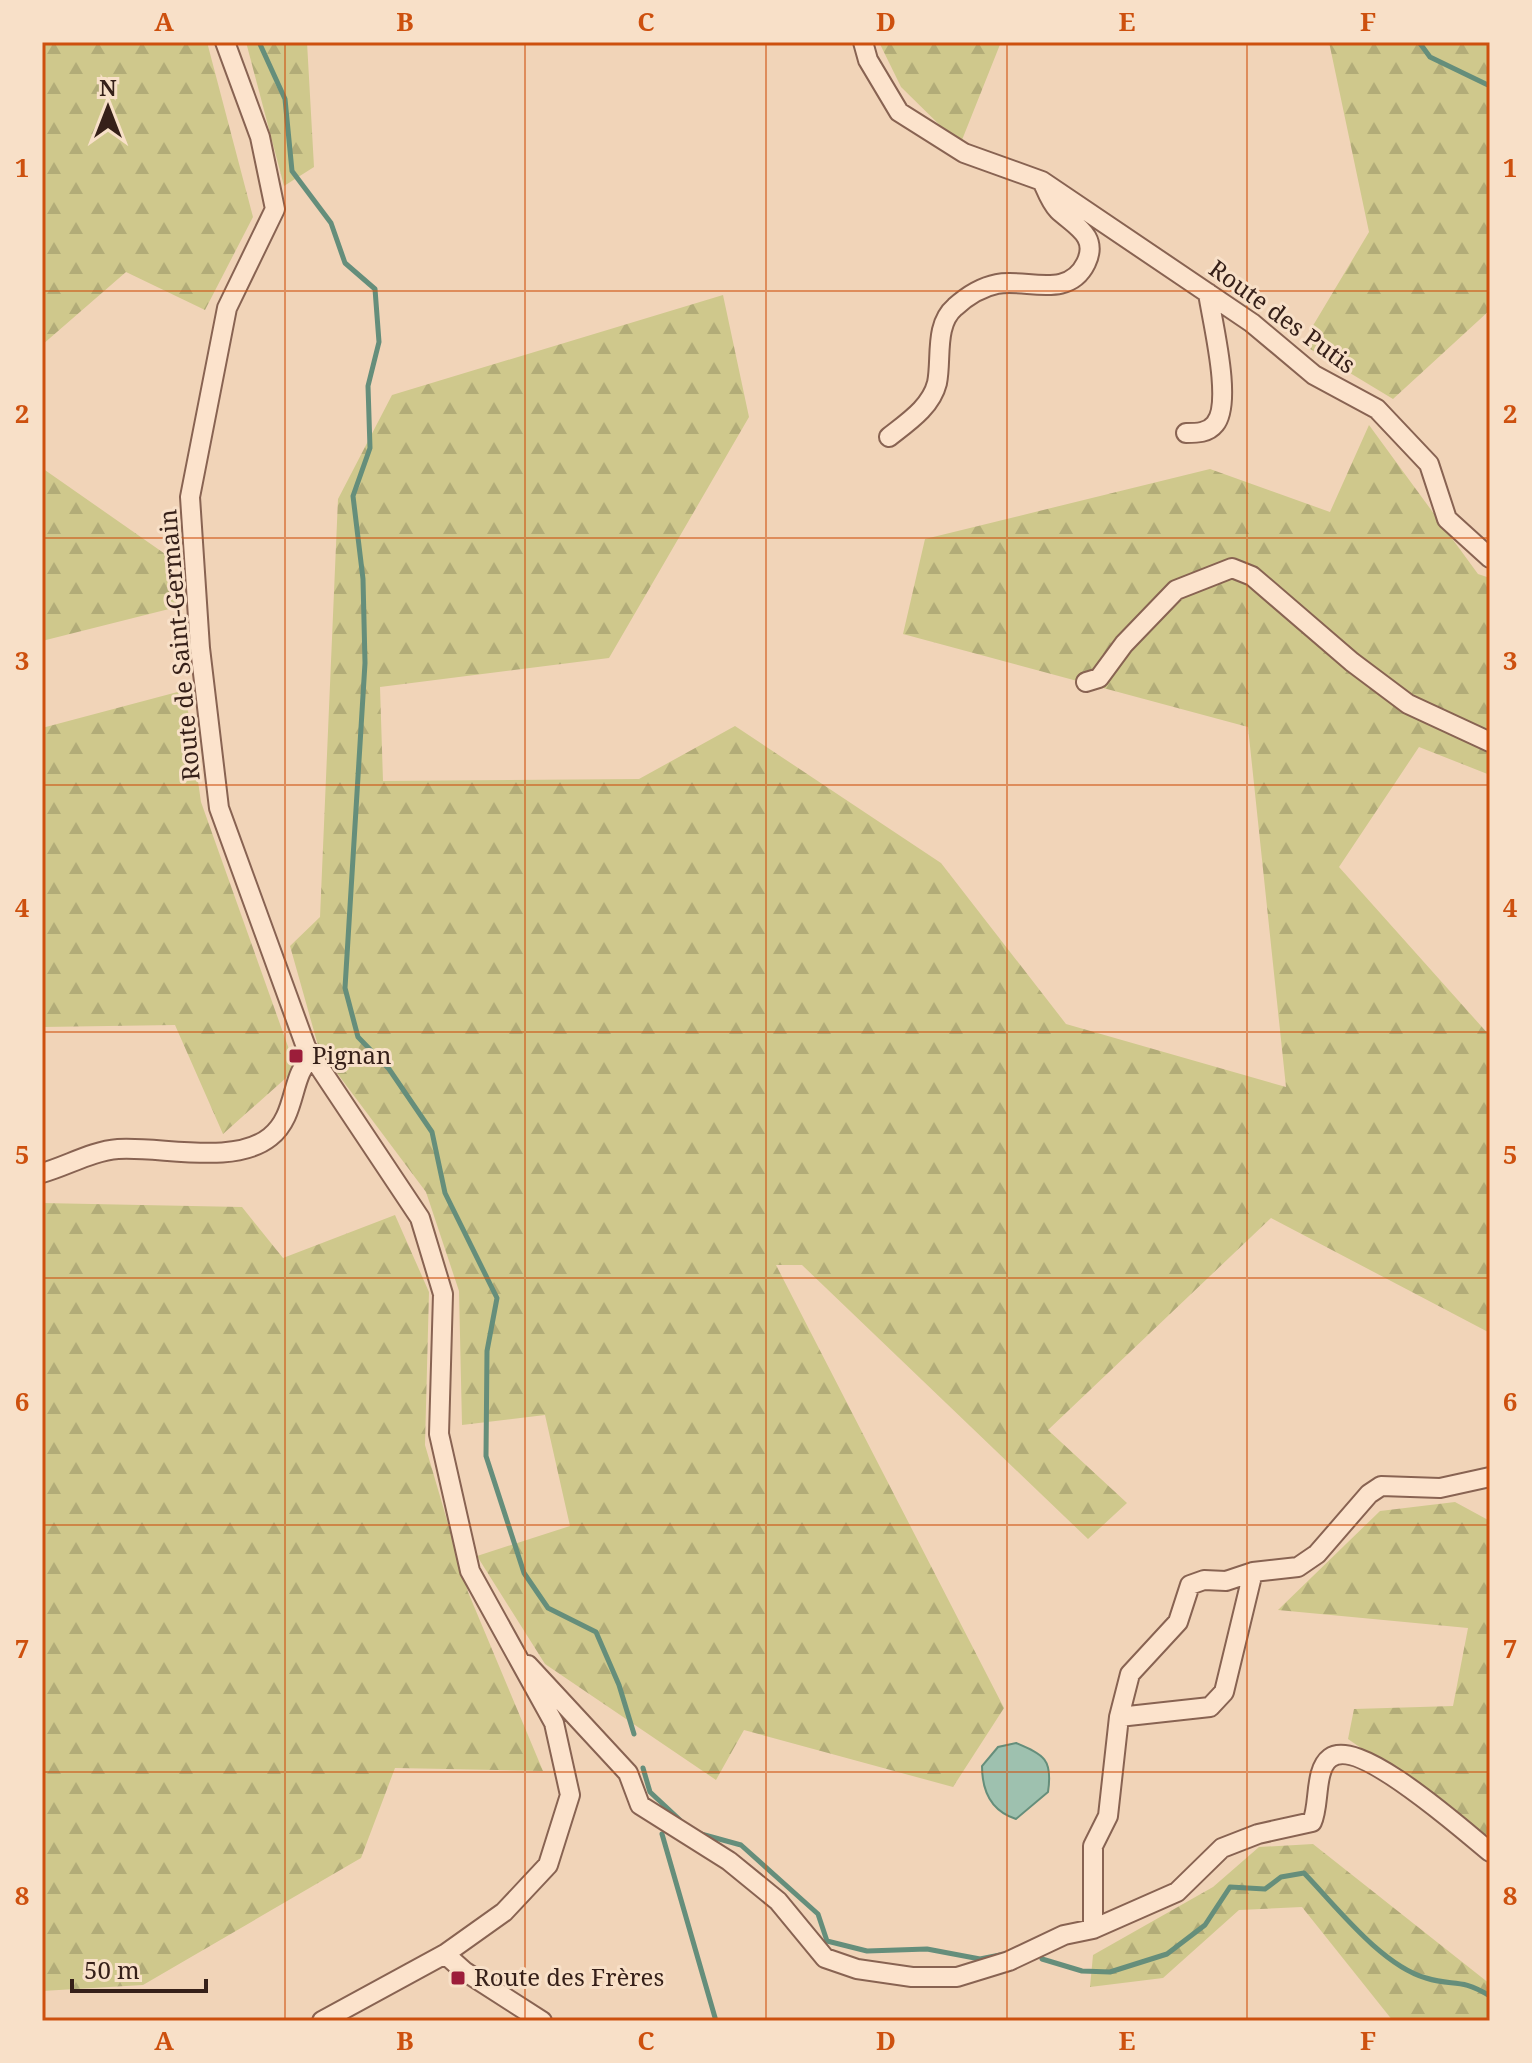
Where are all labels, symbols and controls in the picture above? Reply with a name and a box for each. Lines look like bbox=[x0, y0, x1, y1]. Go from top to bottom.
text: A bbox=[154, 3, 174, 39]
text: B bbox=[396, 3, 414, 39]
text: C bbox=[637, 3, 655, 39]
text: D bbox=[876, 3, 896, 39]
text: E bbox=[1119, 3, 1136, 39]
text: F bbox=[1360, 3, 1376, 39]
north arrow bbox=[68, 68, 148, 148]
text: N bbox=[99, 72, 117, 102]
text: 1 bbox=[15, 149, 29, 185]
text: 1 bbox=[1503, 149, 1517, 185]
street label: Route des Putis bbox=[1203, 251, 1363, 380]
text: 2 bbox=[15, 395, 29, 431]
text: 2 bbox=[1503, 395, 1517, 431]
street label: Route de Saint-Germain bbox=[150, 508, 207, 782]
text: 3 bbox=[15, 642, 29, 678]
text: 3 bbox=[1503, 642, 1517, 678]
text: 4 bbox=[15, 889, 30, 925]
text: 4 bbox=[1503, 889, 1518, 925]
place label: Pignan bbox=[312, 1038, 392, 1071]
marker: Pignan bbox=[287, 1047, 305, 1065]
text: 5 bbox=[15, 1136, 29, 1172]
text: 5 bbox=[1503, 1136, 1517, 1172]
text: 6 bbox=[15, 1383, 29, 1419]
text: 6 bbox=[1503, 1383, 1517, 1419]
text: 7 bbox=[15, 1630, 29, 1666]
text: 7 bbox=[1503, 1630, 1517, 1666]
text: 8 bbox=[15, 1877, 29, 1913]
text: 8 bbox=[1503, 1877, 1517, 1913]
scale bar bbox=[72, 1943, 206, 1993]
text: 50 m bbox=[84, 1953, 140, 1986]
place label: Route des Frères bbox=[474, 1960, 664, 1993]
marker: Route des Frères bbox=[449, 1969, 467, 1987]
text: A bbox=[154, 2022, 174, 2058]
text: B bbox=[396, 2022, 414, 2058]
text: C bbox=[637, 2022, 655, 2058]
text: D bbox=[876, 2022, 896, 2058]
text: E bbox=[1119, 2022, 1136, 2058]
text: F bbox=[1360, 2022, 1376, 2058]

